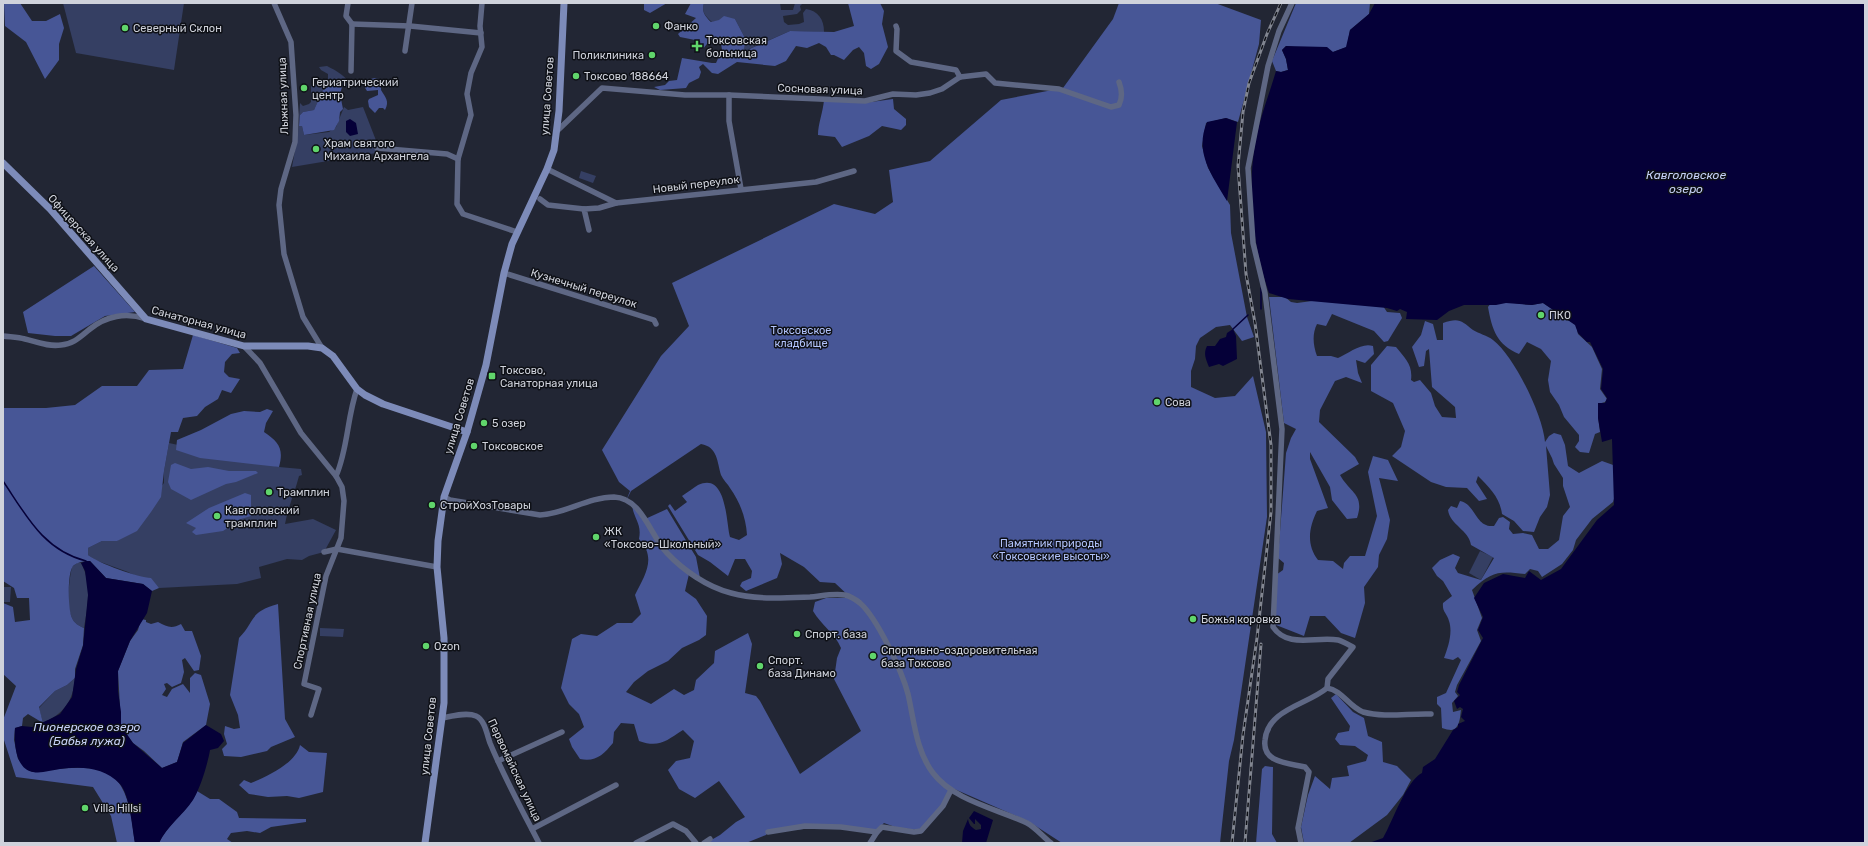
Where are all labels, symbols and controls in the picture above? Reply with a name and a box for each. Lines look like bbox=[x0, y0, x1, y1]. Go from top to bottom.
place label: Фанко bbox=[664, 20, 698, 33]
marker: Фанко bbox=[651, 21, 661, 31]
place label: Северный Склон bbox=[133, 22, 222, 35]
marker: Северный Склон bbox=[120, 23, 130, 33]
place label: Токсовская больница bbox=[706, 34, 767, 60]
marker: Токсовская больница bbox=[691, 40, 703, 52]
place label: Поликлиника bbox=[573, 49, 644, 62]
marker: Поликлиника bbox=[647, 50, 657, 60]
street label: улица Советов bbox=[538, 56, 557, 136]
street label: Лыжная улица bbox=[276, 57, 291, 135]
place label: Токсово 188664 bbox=[584, 70, 669, 83]
marker: Токсово 188664 bbox=[571, 71, 581, 81]
place label: Гериатрический центр bbox=[312, 76, 398, 102]
street label: Сосновая улица bbox=[777, 82, 863, 97]
marker: Гериатрический центр bbox=[299, 83, 309, 93]
place label: Храм святого Михаила Архангела bbox=[324, 137, 429, 163]
marker: Храм святого Михаила Архангела bbox=[311, 144, 321, 154]
water label: Кавголовское озеро bbox=[1646, 168, 1726, 196]
street label: Новый переулок bbox=[652, 173, 740, 196]
street label: Офицерская улица bbox=[45, 192, 122, 275]
street label: Кузнечный переулок bbox=[529, 266, 639, 311]
street label: Санаторная улица bbox=[150, 304, 248, 341]
place label: ПК0 bbox=[1549, 309, 1571, 322]
marker: ПК0 bbox=[1536, 310, 1546, 320]
park label: Токсовское кладбище bbox=[770, 324, 832, 350]
place label: Токсово, Санаторная улица bbox=[500, 364, 598, 390]
marker: Токсово, Санаторная улица bbox=[487, 371, 497, 381]
street label: улица Советов bbox=[442, 377, 477, 456]
place label: Сова bbox=[1165, 396, 1191, 409]
marker: Сова bbox=[1152, 397, 1162, 407]
place label: 5 озер bbox=[492, 417, 526, 430]
marker: 5 озер bbox=[479, 418, 489, 428]
place label: Токсовское bbox=[482, 440, 543, 453]
marker: Токсовское bbox=[469, 441, 479, 451]
place label: Трамплин bbox=[277, 486, 330, 499]
marker: Трамплин bbox=[264, 487, 274, 497]
place label: СтройХозТовары bbox=[440, 499, 531, 512]
marker: СтройХозТовары bbox=[427, 500, 437, 510]
place label: Кавголовский трамплин bbox=[225, 504, 299, 530]
marker: Кавголовский трамплин bbox=[212, 511, 222, 521]
place label: ЖК «Токсово-Школьный» bbox=[604, 525, 722, 551]
marker: ЖК «Токсово-Школьный» bbox=[591, 532, 601, 542]
park label: Памятник природы «Токсовские высоты» bbox=[992, 537, 1110, 563]
street label: Спортивная улица bbox=[291, 572, 324, 671]
place label: Божья коровка bbox=[1201, 613, 1280, 626]
marker: Божья коровка bbox=[1188, 614, 1198, 624]
place label: Спорт. база bbox=[805, 628, 867, 641]
marker: Спорт. база bbox=[792, 629, 802, 639]
place label: Ozon bbox=[434, 640, 460, 653]
marker: Ozon bbox=[421, 641, 431, 651]
place label: Спортивно-оздоровительная база Токсово bbox=[881, 644, 1038, 670]
marker: Спортивно-оздоровительная база Токсово bbox=[868, 651, 878, 661]
place label: Спорт. база Динамо bbox=[768, 654, 836, 680]
marker: Спорт. база Динамо bbox=[755, 661, 765, 671]
street label: улица Советов bbox=[418, 696, 439, 776]
street label: Первомайская улица bbox=[485, 717, 544, 824]
water label: Пионерское озеро (Бабья лужа) bbox=[34, 720, 141, 748]
place label: Villa Hillsi bbox=[93, 802, 141, 815]
marker: Villa Hillsi bbox=[80, 803, 90, 813]

